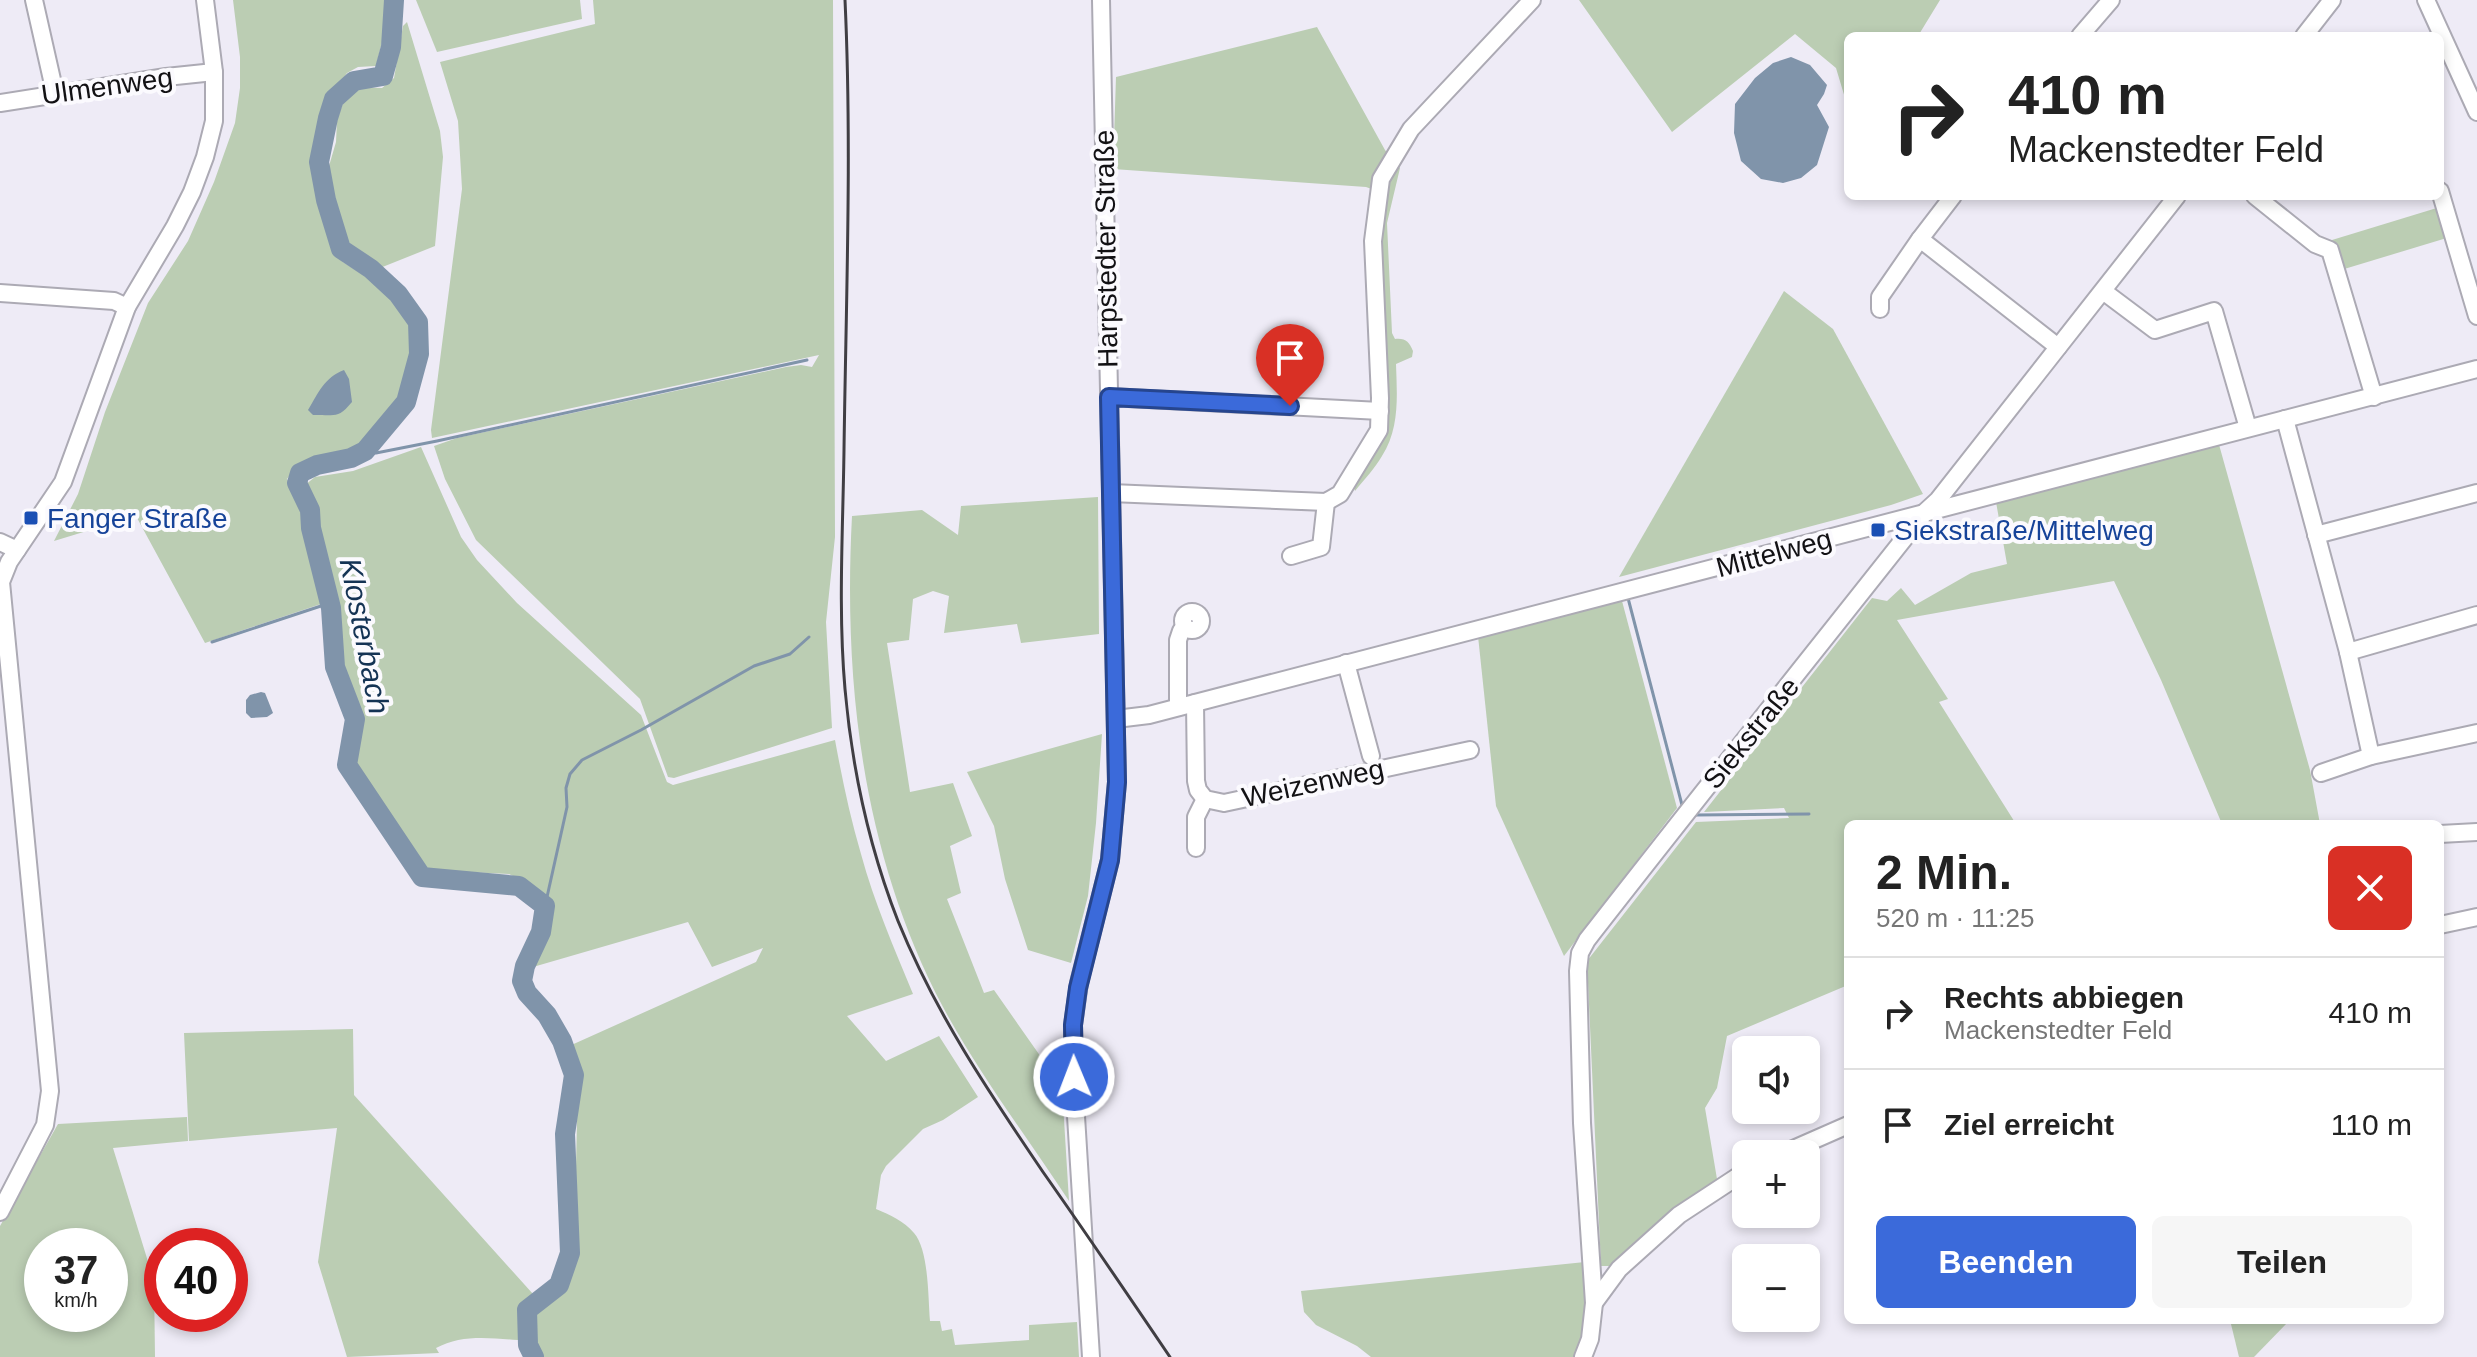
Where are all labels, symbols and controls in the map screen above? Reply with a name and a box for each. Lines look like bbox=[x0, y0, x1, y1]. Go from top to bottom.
street label: Ulmenweg bbox=[39, 61, 175, 111]
text: 410 m bbox=[2008, 63, 2167, 126]
icon: right bbox=[1876, 64, 1980, 168]
text: Mackenstedter Feld bbox=[2008, 129, 2324, 170]
street label: Harpstedter Straße bbox=[1088, 130, 1124, 368]
pin bbox=[1256, 324, 1324, 406]
icon: arrive bbox=[1268, 336, 1312, 380]
place label: Fanger Straße bbox=[47, 503, 228, 534]
marker: Fanger Straße bbox=[22, 509, 40, 527]
place label: Siekstraße/Mittelweg bbox=[1894, 515, 2154, 546]
marker: Siekstraße/Mittelweg bbox=[1869, 521, 1887, 539]
street label: Mittelweg bbox=[1713, 523, 1835, 583]
water label: Klosterbach bbox=[334, 555, 396, 717]
street label: Siekstraße bbox=[1697, 671, 1805, 795]
street label: Weizenweg bbox=[1239, 753, 1387, 813]
text: 2 Min. bbox=[1876, 846, 2012, 899]
button: close bbox=[2328, 846, 2412, 930]
text: 520 m · 11:25 bbox=[1876, 903, 2035, 933]
text: Rechts abbiegen bbox=[1944, 981, 2184, 1014]
icon: right bbox=[1876, 991, 1920, 1035]
text: 410 m bbox=[2329, 996, 2412, 1029]
text: Mackenstedter Feld bbox=[1944, 1015, 2172, 1045]
position arrow bbox=[1032, 1035, 1116, 1119]
map controls bbox=[1732, 1036, 1820, 1332]
button: sound bbox=[1732, 1036, 1820, 1124]
icon: arrive bbox=[1876, 1103, 1920, 1147]
text: Ziel erreicht bbox=[1944, 1108, 2114, 1141]
text: 110 m bbox=[2331, 1108, 2412, 1141]
button: + bbox=[1732, 1140, 1820, 1228]
button: Beenden bbox=[1876, 1216, 2136, 1308]
button: Teilen bbox=[2152, 1216, 2412, 1308]
speed limit sign: 40 bbox=[144, 1228, 248, 1332]
button: − bbox=[1732, 1244, 1820, 1332]
text: 37 bbox=[54, 1248, 98, 1292]
text: km/h bbox=[54, 1289, 98, 1311]

